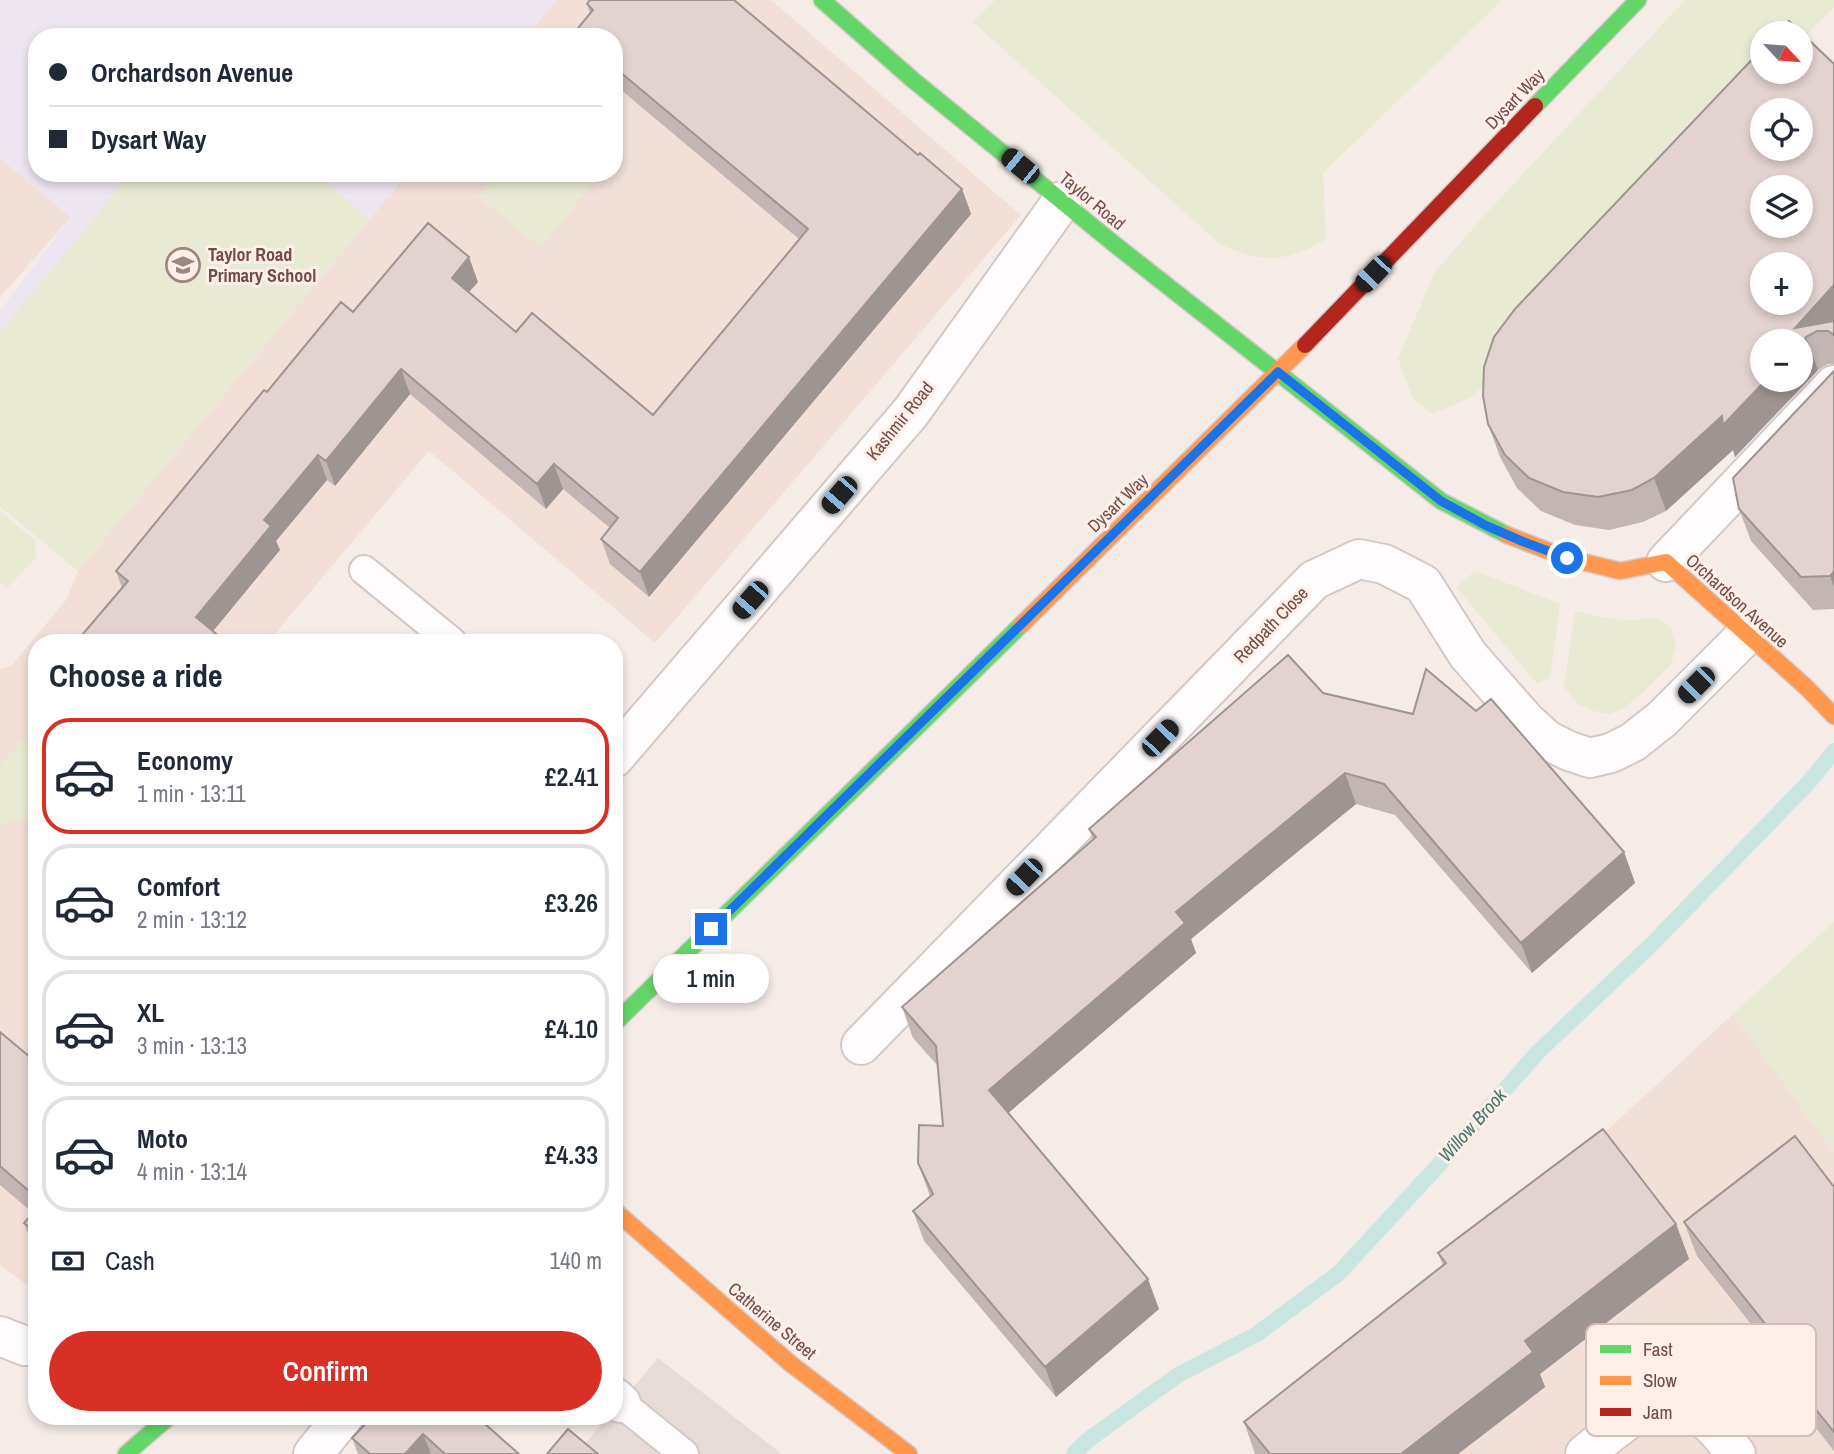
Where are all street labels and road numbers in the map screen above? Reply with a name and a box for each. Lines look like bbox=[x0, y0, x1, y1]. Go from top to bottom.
street label: Dysart Way bbox=[1479, 62, 1550, 135]
street label: Taylor Road bbox=[1054, 166, 1131, 236]
street label: Kashmir Road bbox=[860, 376, 939, 465]
street label: Dysart Way bbox=[1082, 467, 1154, 538]
street label: Orchardson Avenue bbox=[1681, 548, 1794, 653]
street label: Redpath Close bbox=[1228, 581, 1314, 668]
street label: Catherine Street bbox=[723, 1276, 822, 1365]

